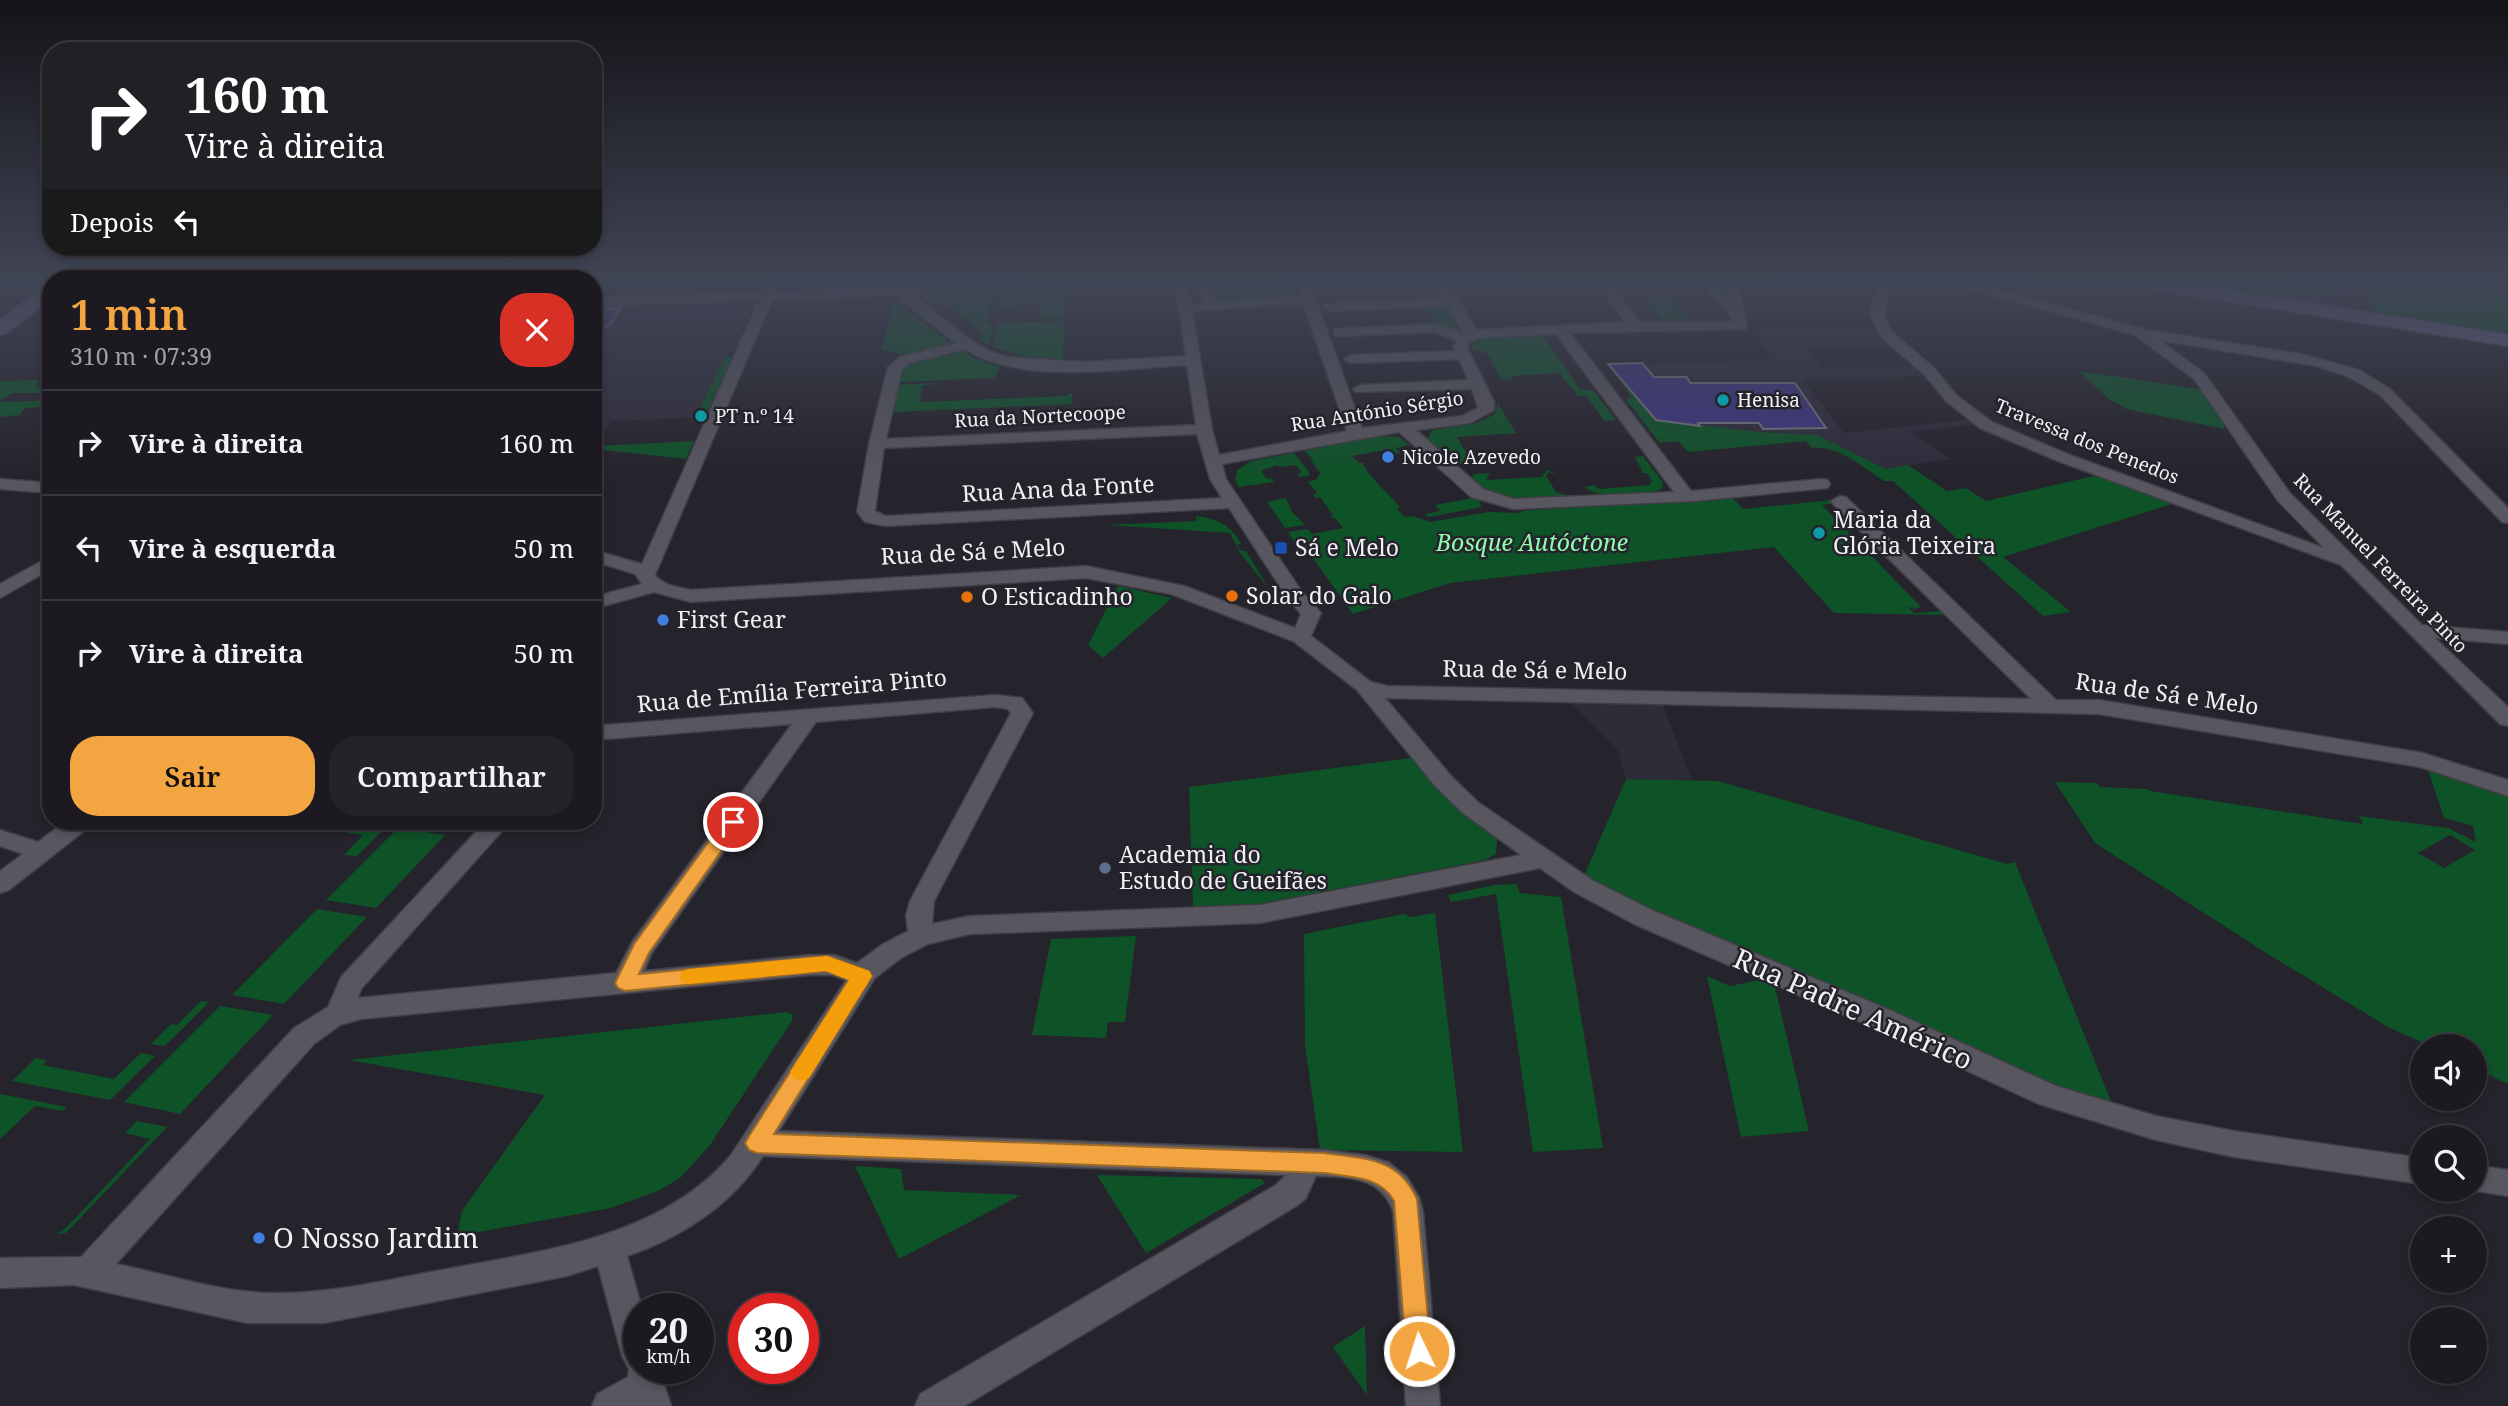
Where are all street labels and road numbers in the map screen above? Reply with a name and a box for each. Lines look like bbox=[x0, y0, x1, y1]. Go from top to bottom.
street label: Rua António Sérgio bbox=[1289, 385, 1465, 437]
street label: Travessa dos Penedos bbox=[1991, 392, 2183, 490]
street label: Rua da Nortecoope bbox=[954, 399, 1126, 433]
street label: Rua Ana da Fonte bbox=[961, 467, 1155, 509]
street label: Rua Manuel Ferreira Pinto bbox=[2288, 467, 2474, 659]
street label: Rua de Sá e Melo bbox=[880, 530, 1066, 572]
street label: Rua de Sá e Melo bbox=[1442, 651, 1628, 687]
street label: Rua de Emília Ferreira Pinto bbox=[636, 661, 948, 719]
street label: Rua de Sá e Melo bbox=[2073, 664, 2261, 722]
street label: Rua Padre Américo bbox=[1728, 938, 1979, 1078]

